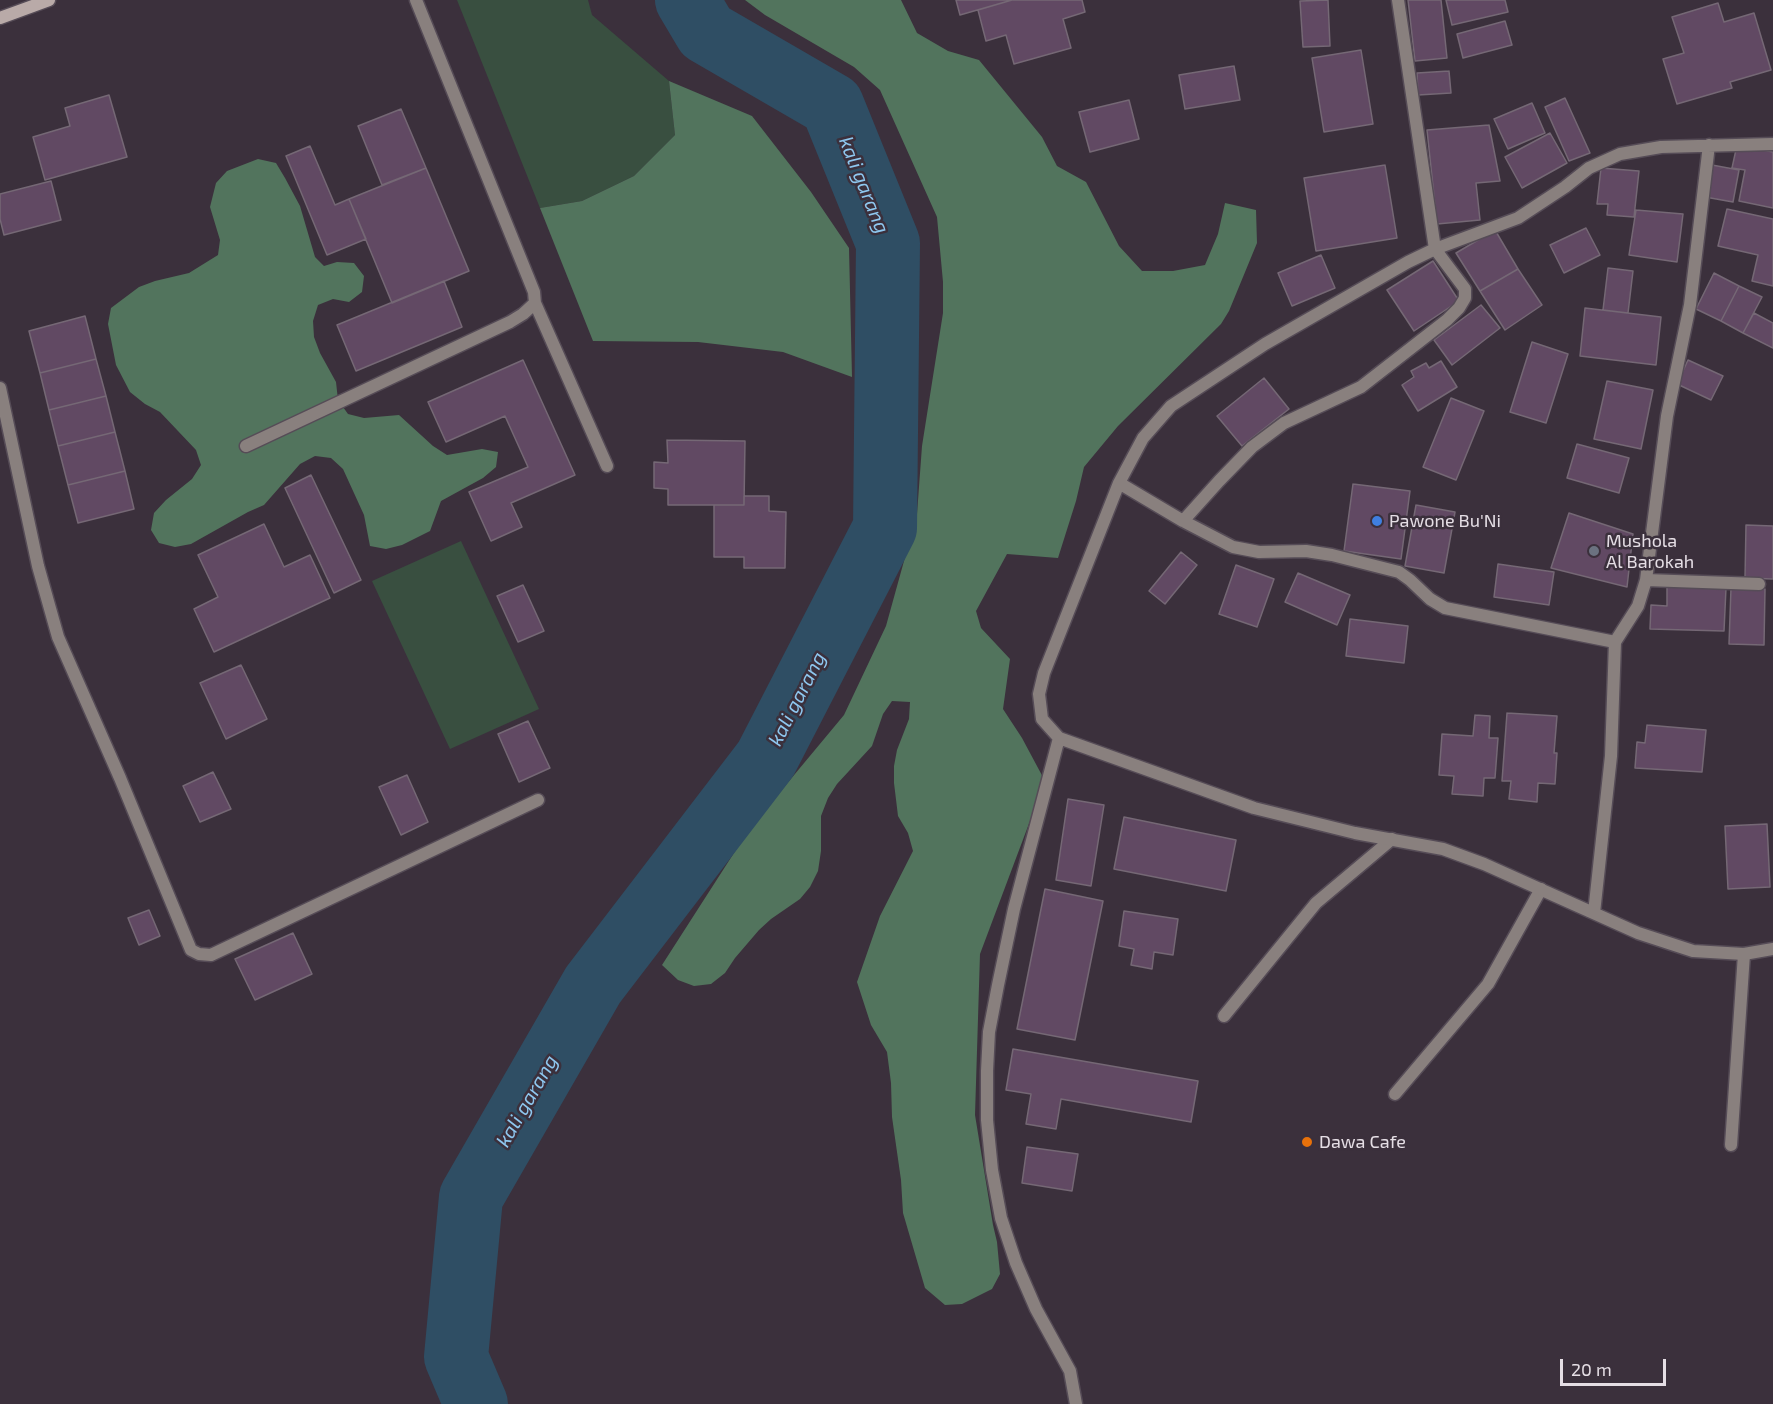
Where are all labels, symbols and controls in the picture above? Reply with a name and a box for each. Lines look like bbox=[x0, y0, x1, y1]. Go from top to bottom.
water label: kali garang bbox=[834, 133, 894, 237]
place label: Pawone Bu'Ni bbox=[1389, 510, 1501, 532]
marker: Pawone Bu'Ni bbox=[1370, 514, 1384, 528]
place label: Mushola Al Barokah bbox=[1606, 530, 1694, 572]
marker: Mushola Al Barokah bbox=[1587, 544, 1601, 558]
water label: kali garang bbox=[763, 648, 831, 750]
water label: kali garang bbox=[491, 1051, 563, 1151]
place label: Dawa Cafe bbox=[1319, 1131, 1406, 1153]
marker: Dawa Cafe bbox=[1300, 1135, 1314, 1149]
scale bar bbox=[1563, 1347, 1670, 1385]
text: 20 m bbox=[1571, 1358, 1612, 1380]

